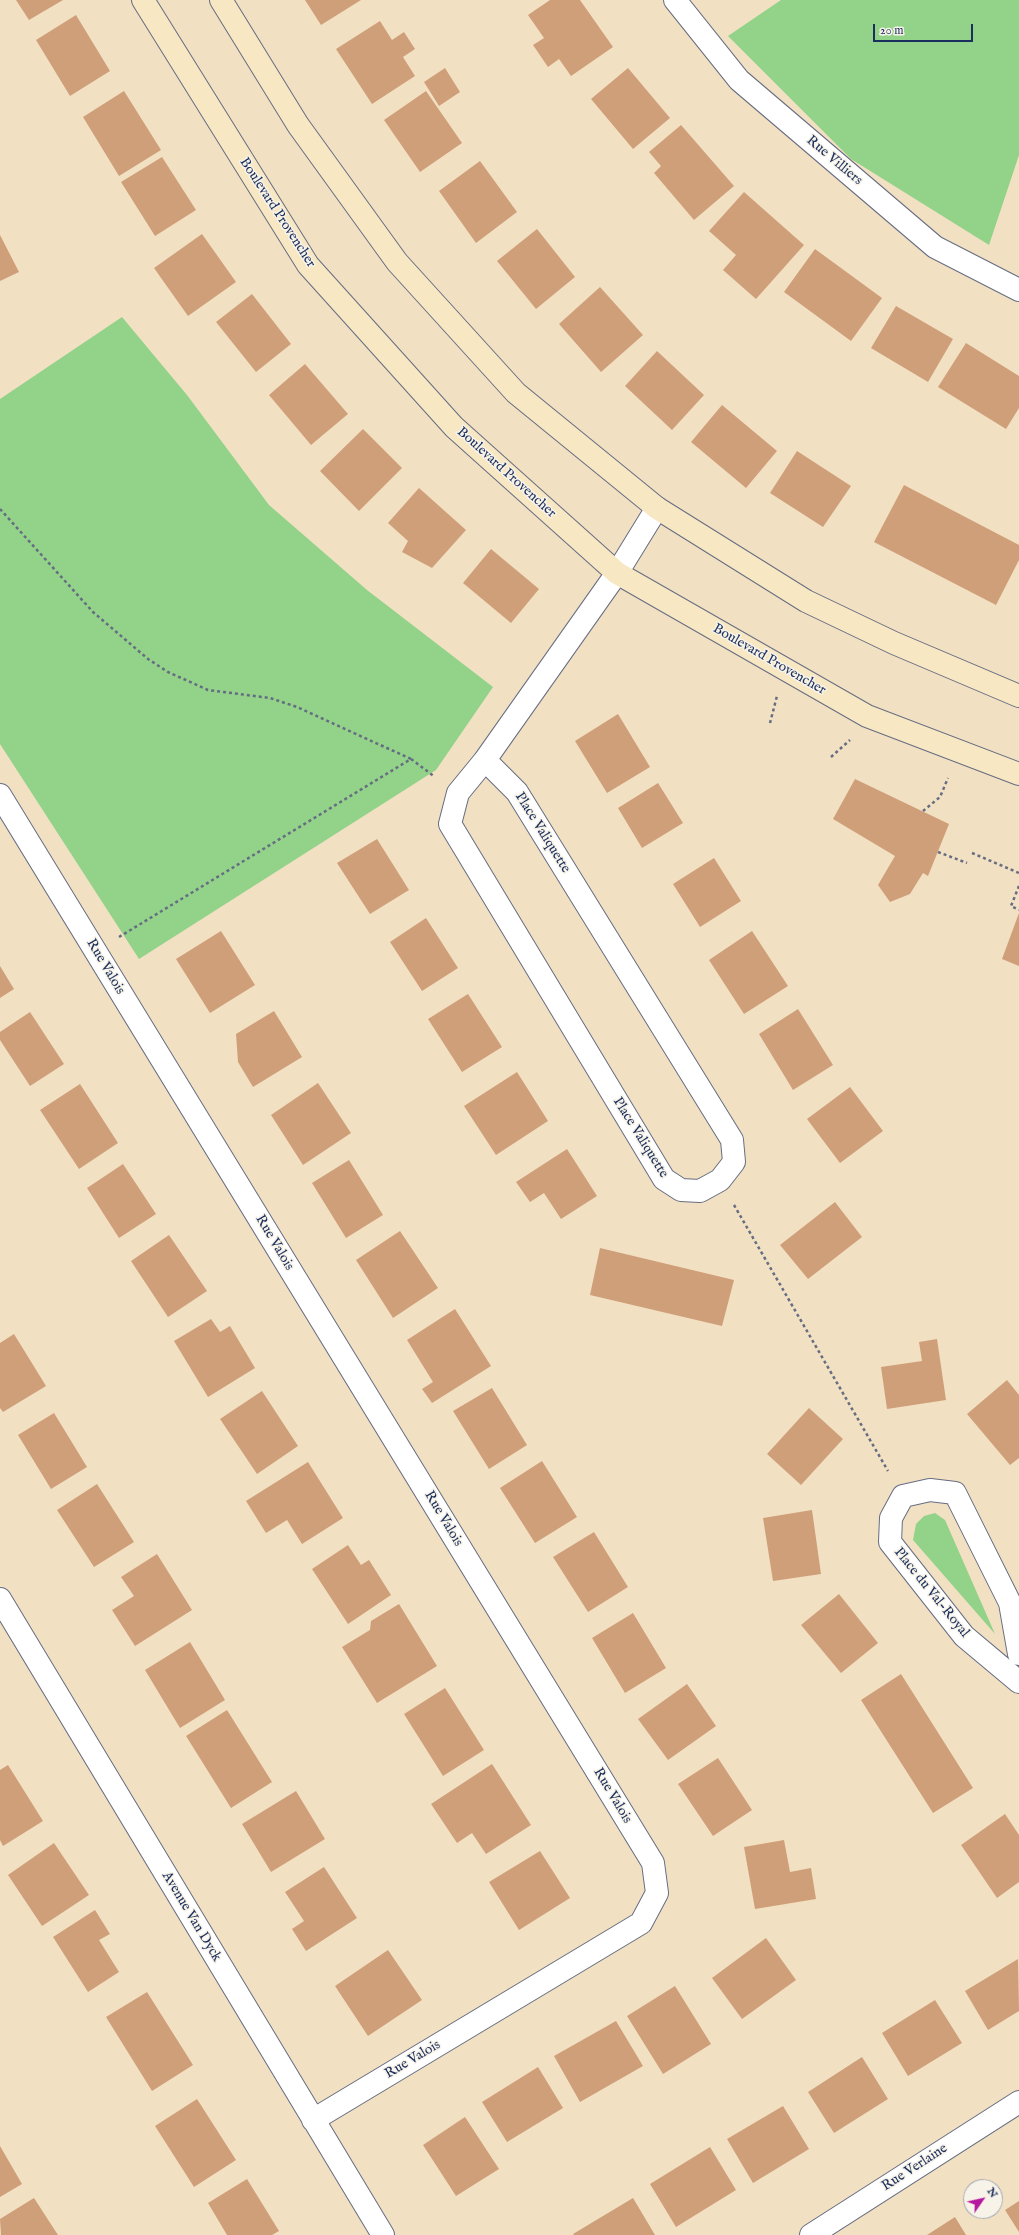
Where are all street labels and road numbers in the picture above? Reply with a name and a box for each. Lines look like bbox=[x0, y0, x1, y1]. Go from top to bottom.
street label: Rue Villiers bbox=[803, 133, 865, 189]
street label: Boulevard Provencher bbox=[235, 155, 319, 271]
street label: Boulevard Provencher bbox=[453, 424, 559, 522]
street label: Boulevard Provencher bbox=[709, 621, 829, 699]
street label: Place Valiquette bbox=[511, 790, 573, 876]
street label: Rue Valois bbox=[82, 936, 128, 998]
street label: Place Valiquette bbox=[609, 1095, 671, 1181]
street label: Rue Valois bbox=[251, 1212, 297, 1274]
street label: Rue Valois bbox=[420, 1488, 466, 1550]
street label: Place du Val-Royal bbox=[890, 1545, 972, 1641]
street label: Rue Valois bbox=[589, 1765, 635, 1827]
street label: Avenue Van Dyck bbox=[158, 1869, 224, 1965]
street label: Rue Valois bbox=[382, 2037, 444, 2083]
street label: Rue Verlaine bbox=[879, 2141, 951, 2195]

